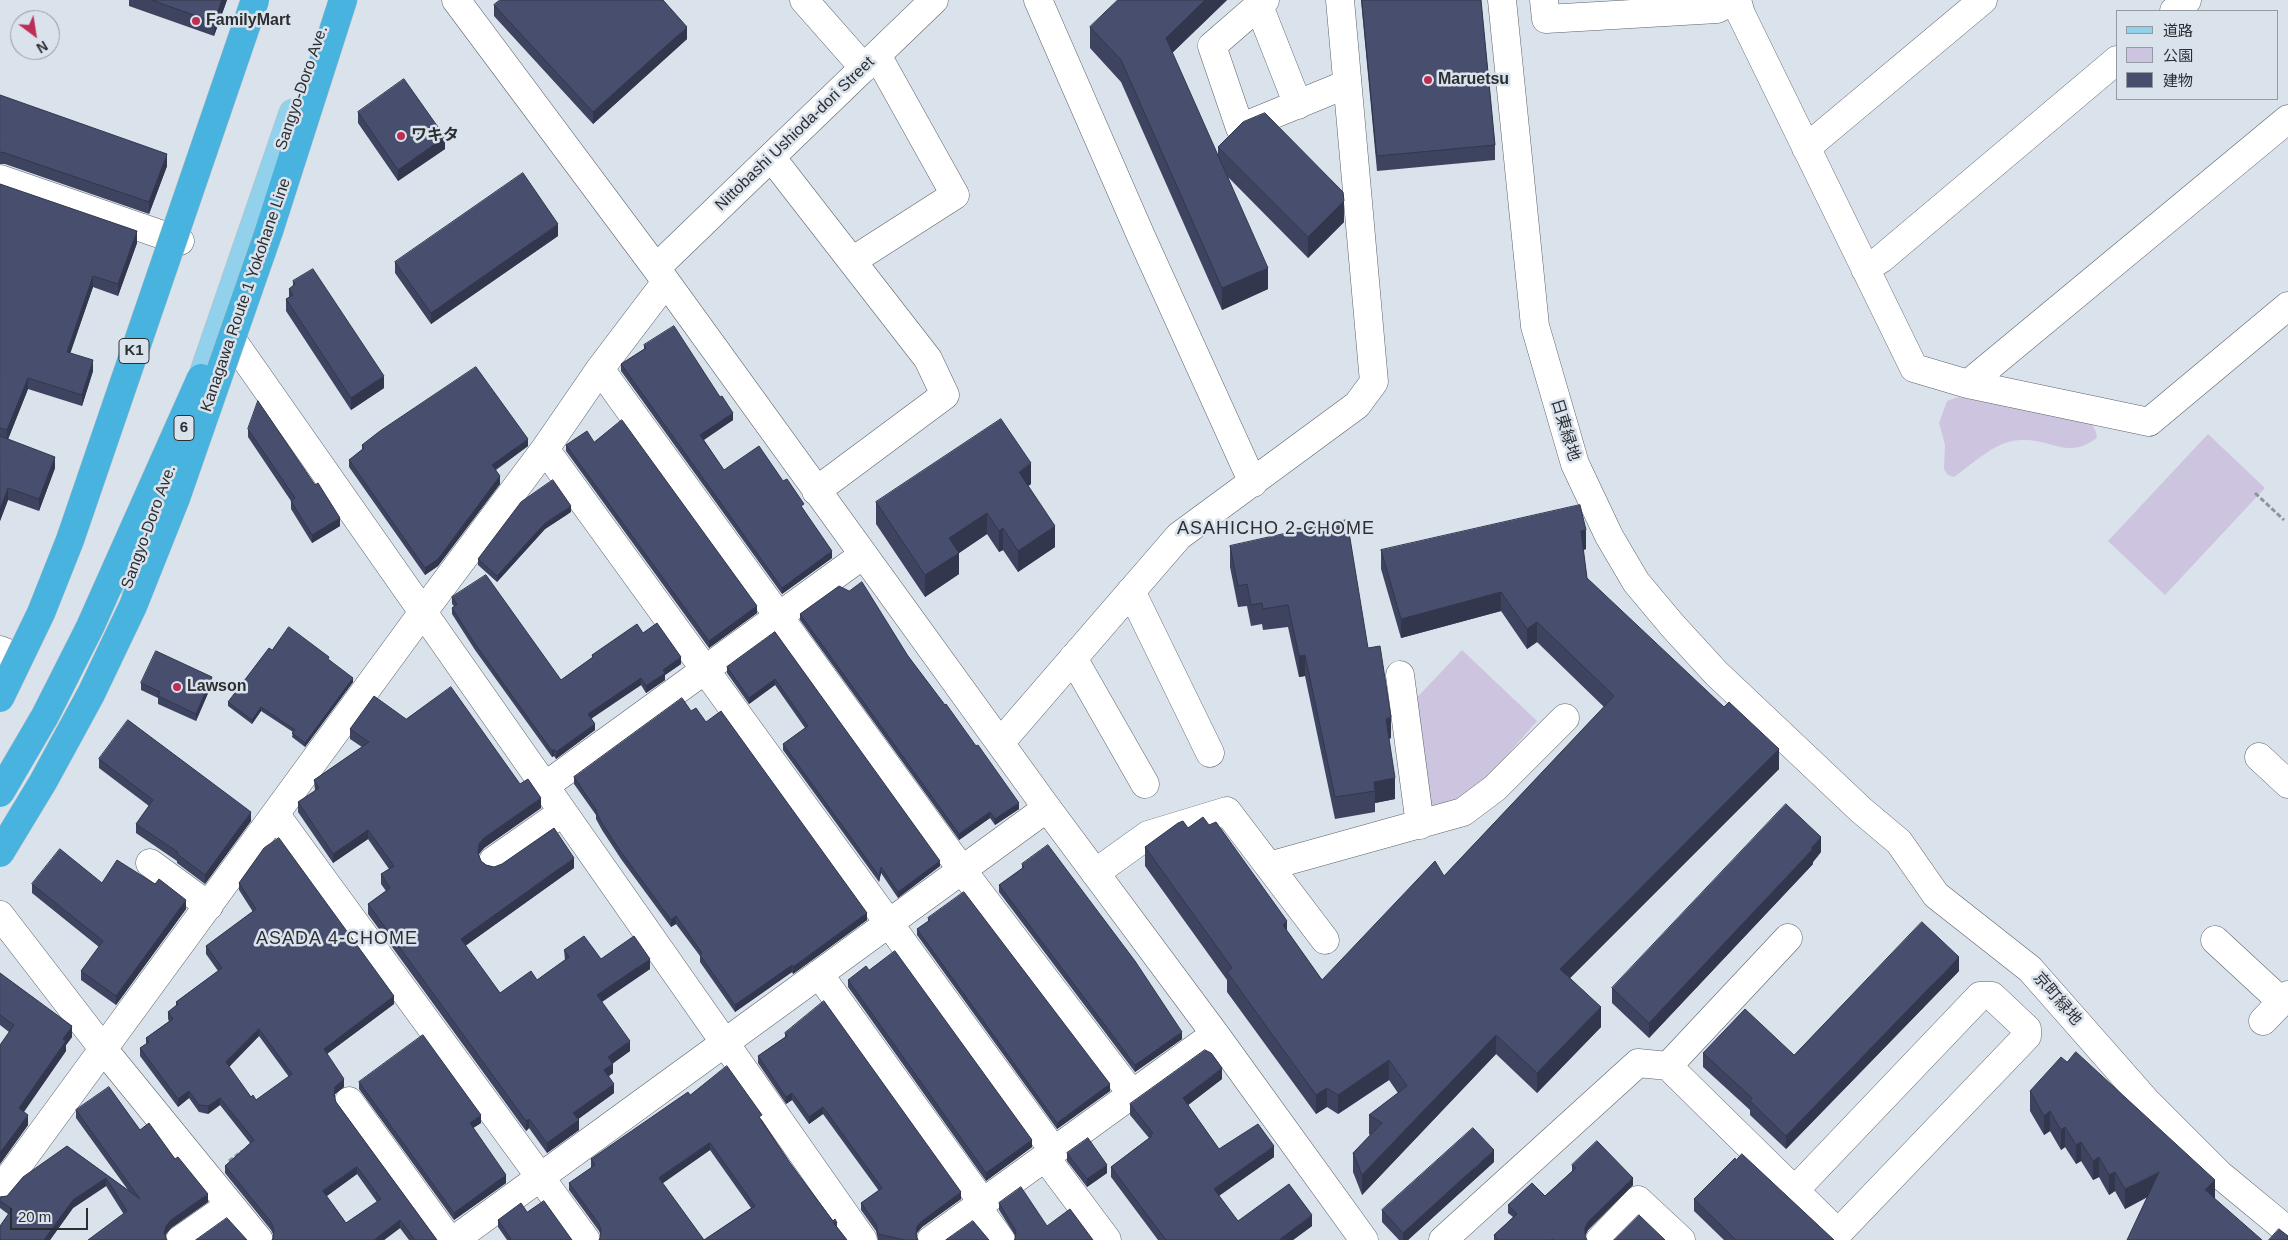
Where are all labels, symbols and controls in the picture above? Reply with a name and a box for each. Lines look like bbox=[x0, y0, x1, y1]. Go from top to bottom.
north arrow bbox=[10, 10, 60, 60]
legend bbox=[2116, 10, 2278, 100]
place label: FamilyMart bbox=[206, 11, 290, 31]
marker: FamilyMart bbox=[190, 15, 202, 27]
text: 道路 bbox=[2163, 22, 2193, 39]
street label: Sangyo-Doro Ave. bbox=[272, 23, 332, 153]
text: N bbox=[34, 38, 51, 56]
text: 公園 bbox=[2163, 47, 2193, 64]
street label: Nittobashi Ushioda-dori Street bbox=[712, 53, 878, 215]
place label: Maruetsu bbox=[1438, 70, 1509, 90]
text: 建物 bbox=[2163, 72, 2193, 89]
marker: Maruetsu bbox=[1422, 74, 1434, 86]
place label: ワキタ bbox=[411, 126, 459, 146]
marker: ワキタ bbox=[395, 130, 407, 142]
street label: Kanagawa Route 1 Yokohane Line bbox=[197, 176, 295, 414]
road number: K1 bbox=[119, 338, 149, 364]
street label: 日東緑地 bbox=[1546, 397, 1584, 463]
road number: 6 bbox=[174, 416, 194, 440]
street label: Sangyo-Doro Ave. bbox=[118, 462, 180, 592]
district label: ASAHICHO 2-CHOME bbox=[1175, 518, 1377, 540]
place label: Lawson bbox=[187, 677, 247, 697]
marker: Lawson bbox=[171, 681, 183, 693]
district label: ASADA 4-CHOME bbox=[254, 928, 420, 950]
street label: 京町緑地 bbox=[2029, 969, 2085, 1029]
scale bar bbox=[12, 1198, 90, 1230]
text: 20 m bbox=[18, 1208, 51, 1225]

